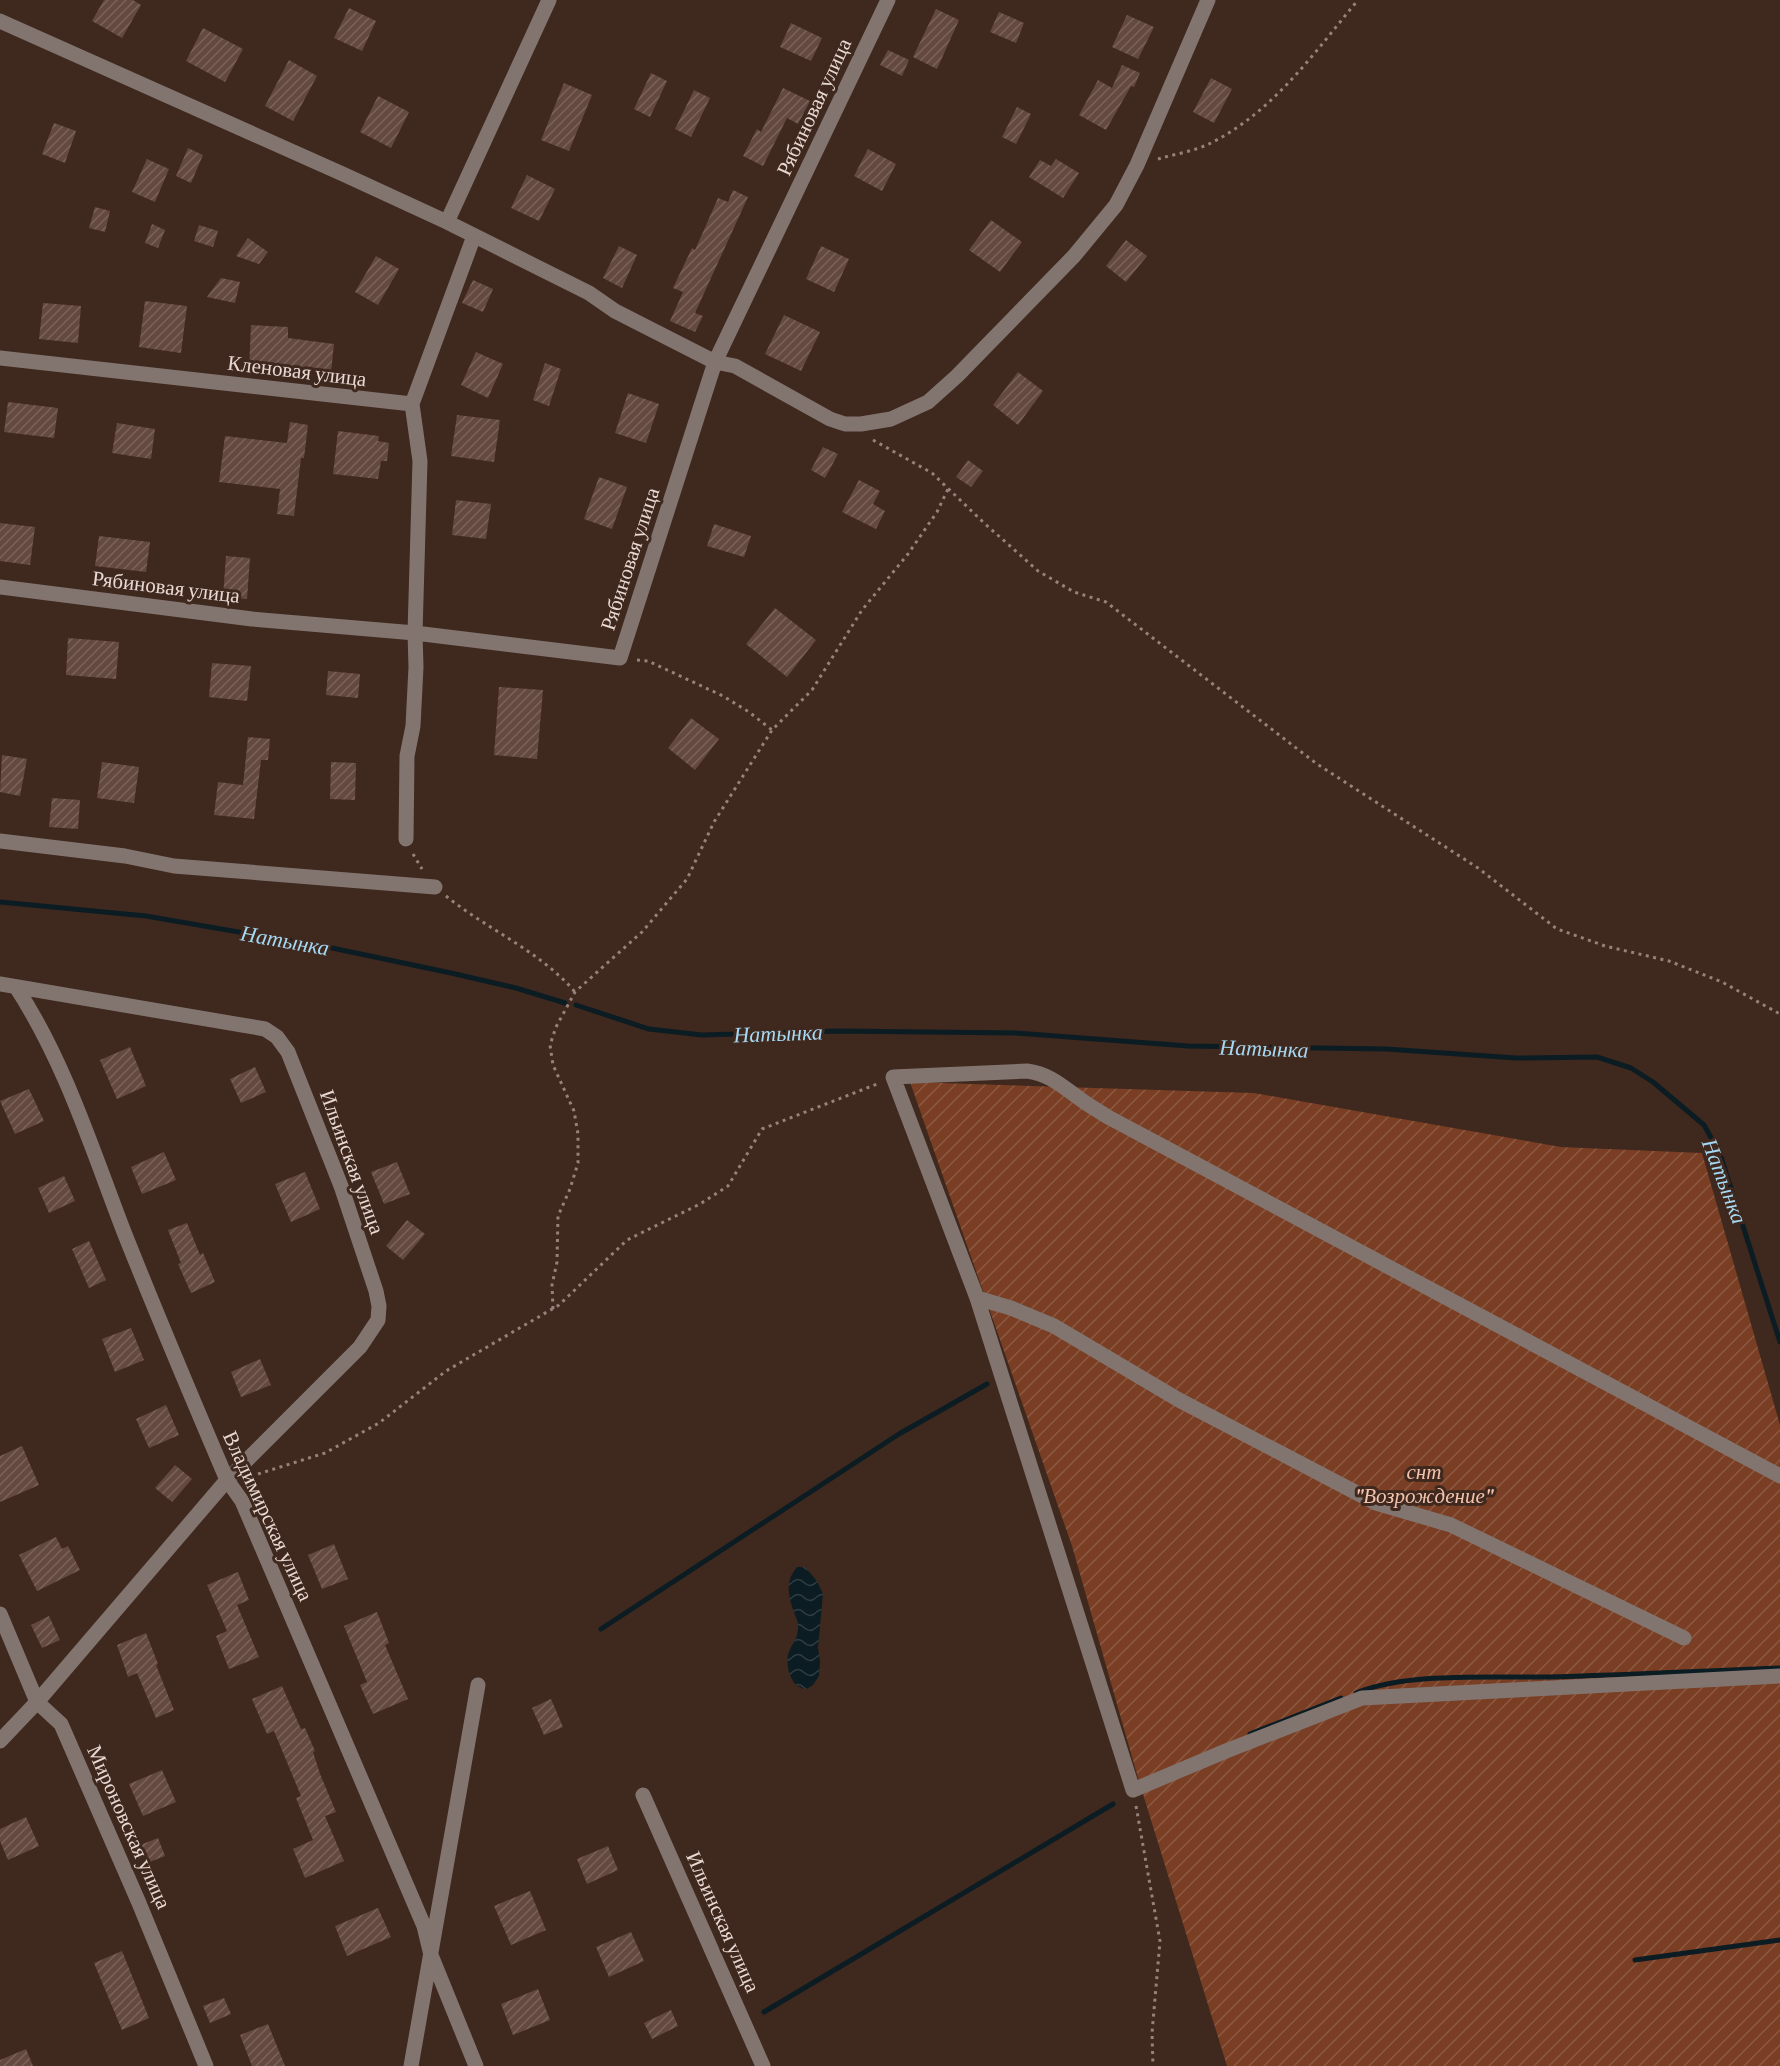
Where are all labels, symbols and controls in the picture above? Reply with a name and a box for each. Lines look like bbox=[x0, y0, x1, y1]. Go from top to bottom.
street label: Рябиновая улица bbox=[772, 34, 857, 179]
street label: Кленовая улица bbox=[226, 351, 369, 392]
street label: Рябиновая улица bbox=[596, 484, 665, 633]
street label: Рябиновая улица bbox=[91, 566, 242, 608]
water label: Натынка bbox=[238, 920, 331, 961]
water label: Натынка bbox=[732, 1019, 823, 1048]
water label: Натынка bbox=[1218, 1034, 1309, 1063]
street label: Ильинская улица bbox=[315, 1087, 389, 1238]
water label: Натынка bbox=[1696, 1134, 1752, 1227]
street label: Владимирская улица bbox=[218, 1427, 318, 1605]
park label: снт "Возрождение" bbox=[1355, 1460, 1495, 1508]
street label: Мироновская улица bbox=[82, 1742, 176, 1913]
street label: Ильинская улица bbox=[681, 1848, 765, 1997]

